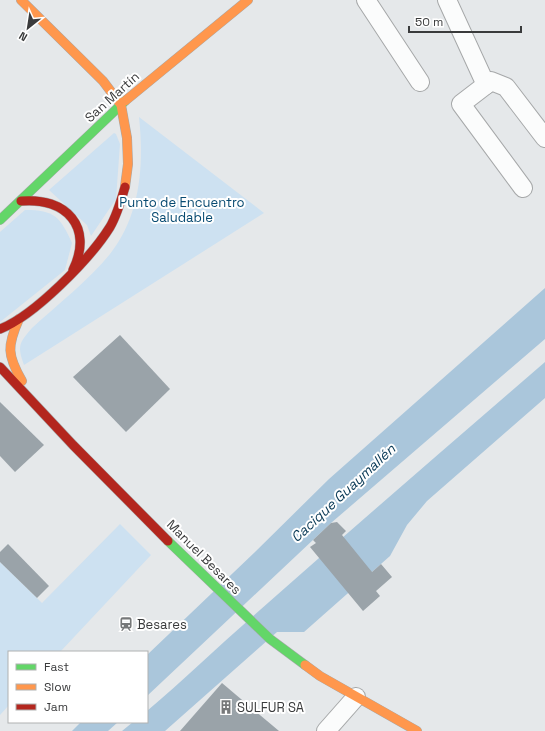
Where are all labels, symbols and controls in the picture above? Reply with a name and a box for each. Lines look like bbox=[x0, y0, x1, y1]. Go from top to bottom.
north arrow bbox=[8, 8, 48, 48]
scale bar bbox=[409, 8, 521, 34]
text: 50 m bbox=[415, 14, 443, 30]
text: N bbox=[16, 29, 30, 45]
street label: San Martín bbox=[81, 68, 143, 126]
park label: Punto de Encuentro Saludable bbox=[119, 194, 245, 226]
water label: Cacique Guaymallén bbox=[287, 440, 399, 546]
street label: Manuel Besares bbox=[163, 516, 245, 598]
station icon: Besares bbox=[118, 616, 134, 632]
place label: Besares bbox=[137, 616, 187, 633]
legend bbox=[8, 651, 148, 723]
text: Fast bbox=[44, 659, 69, 675]
text: Slow bbox=[44, 679, 71, 695]
text: Jam bbox=[44, 699, 68, 715]
building icon: SULFUR SA bbox=[218, 699, 234, 715]
place label: SULFUR SA bbox=[237, 699, 304, 716]

